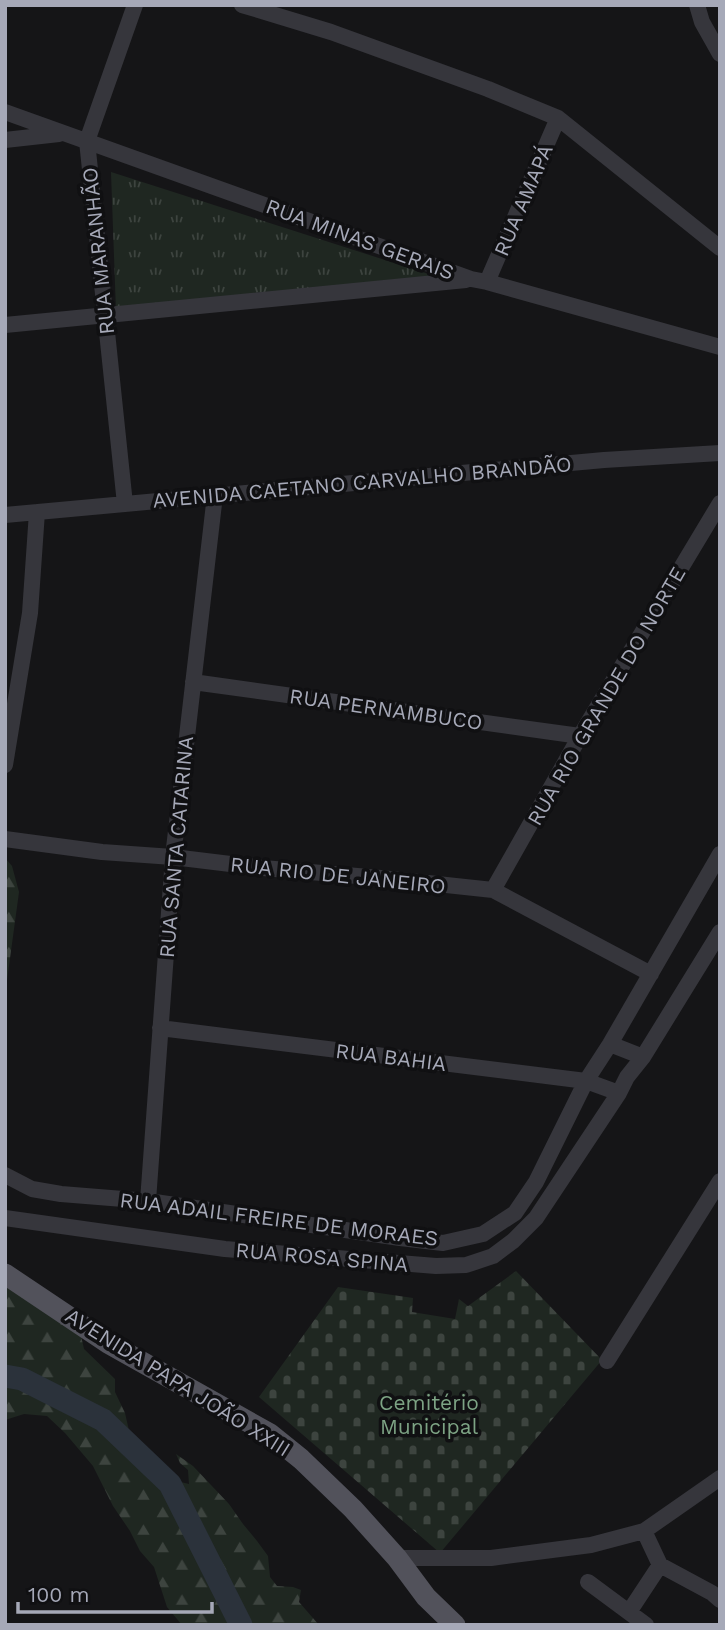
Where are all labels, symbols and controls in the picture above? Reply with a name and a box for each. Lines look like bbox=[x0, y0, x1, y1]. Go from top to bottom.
street label: RUA AMAPÁ bbox=[488, 140, 558, 260]
street label: RUA MARANHÃO bbox=[77, 166, 119, 336]
street label: RUA MINAS GERAIS bbox=[262, 193, 458, 285]
street label: AVENIDA CAETANO CARVALHO BRANDÃO bbox=[151, 451, 573, 513]
street label: RUA RIO GRANDE DO NORTE bbox=[522, 562, 690, 830]
street label: RUA PERNAMBUCO bbox=[288, 683, 484, 735]
street label: RUA SANTA CATARINA bbox=[154, 735, 198, 959]
street label: RUA RIO DE JANEIRO bbox=[229, 851, 447, 899]
street label: RUA BAHIA bbox=[334, 1038, 448, 1076]
street label: RUA ADAIL FREIRE DE MORAES bbox=[118, 1187, 440, 1251]
street label: RUA ROSA SPINA bbox=[235, 1237, 410, 1277]
street label: AVENIDA PAPA JOÃO XXIII bbox=[61, 1302, 295, 1462]
park label: Cemitério Municipal bbox=[379, 1390, 479, 1439]
scale bar bbox=[18, 1570, 212, 1614]
text: 100 m bbox=[28, 1582, 90, 1607]

